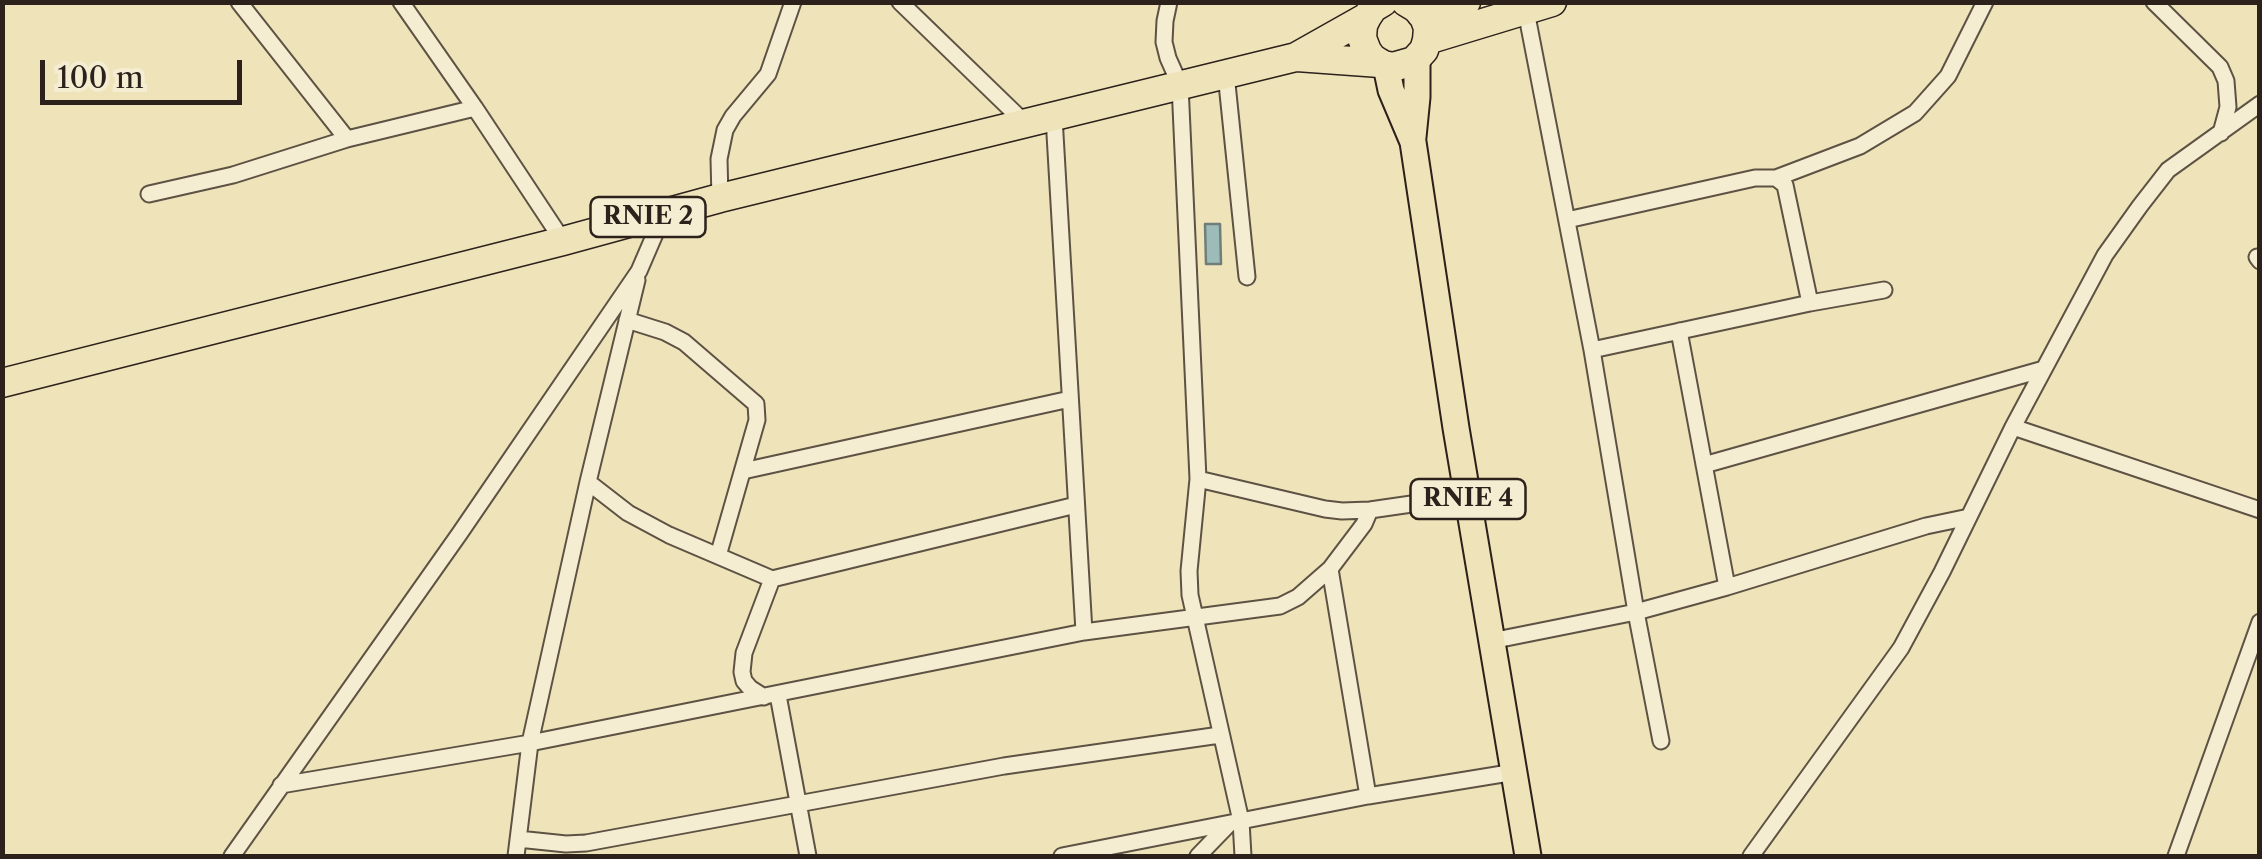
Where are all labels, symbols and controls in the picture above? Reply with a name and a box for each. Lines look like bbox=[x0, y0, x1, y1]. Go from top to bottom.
scale bar bbox=[45, 40, 248, 102]
text: 100 m bbox=[57, 59, 144, 96]
road number: RNIE 2 bbox=[590, 197, 706, 237]
road number: RNIE 4 bbox=[1410, 479, 1526, 519]

